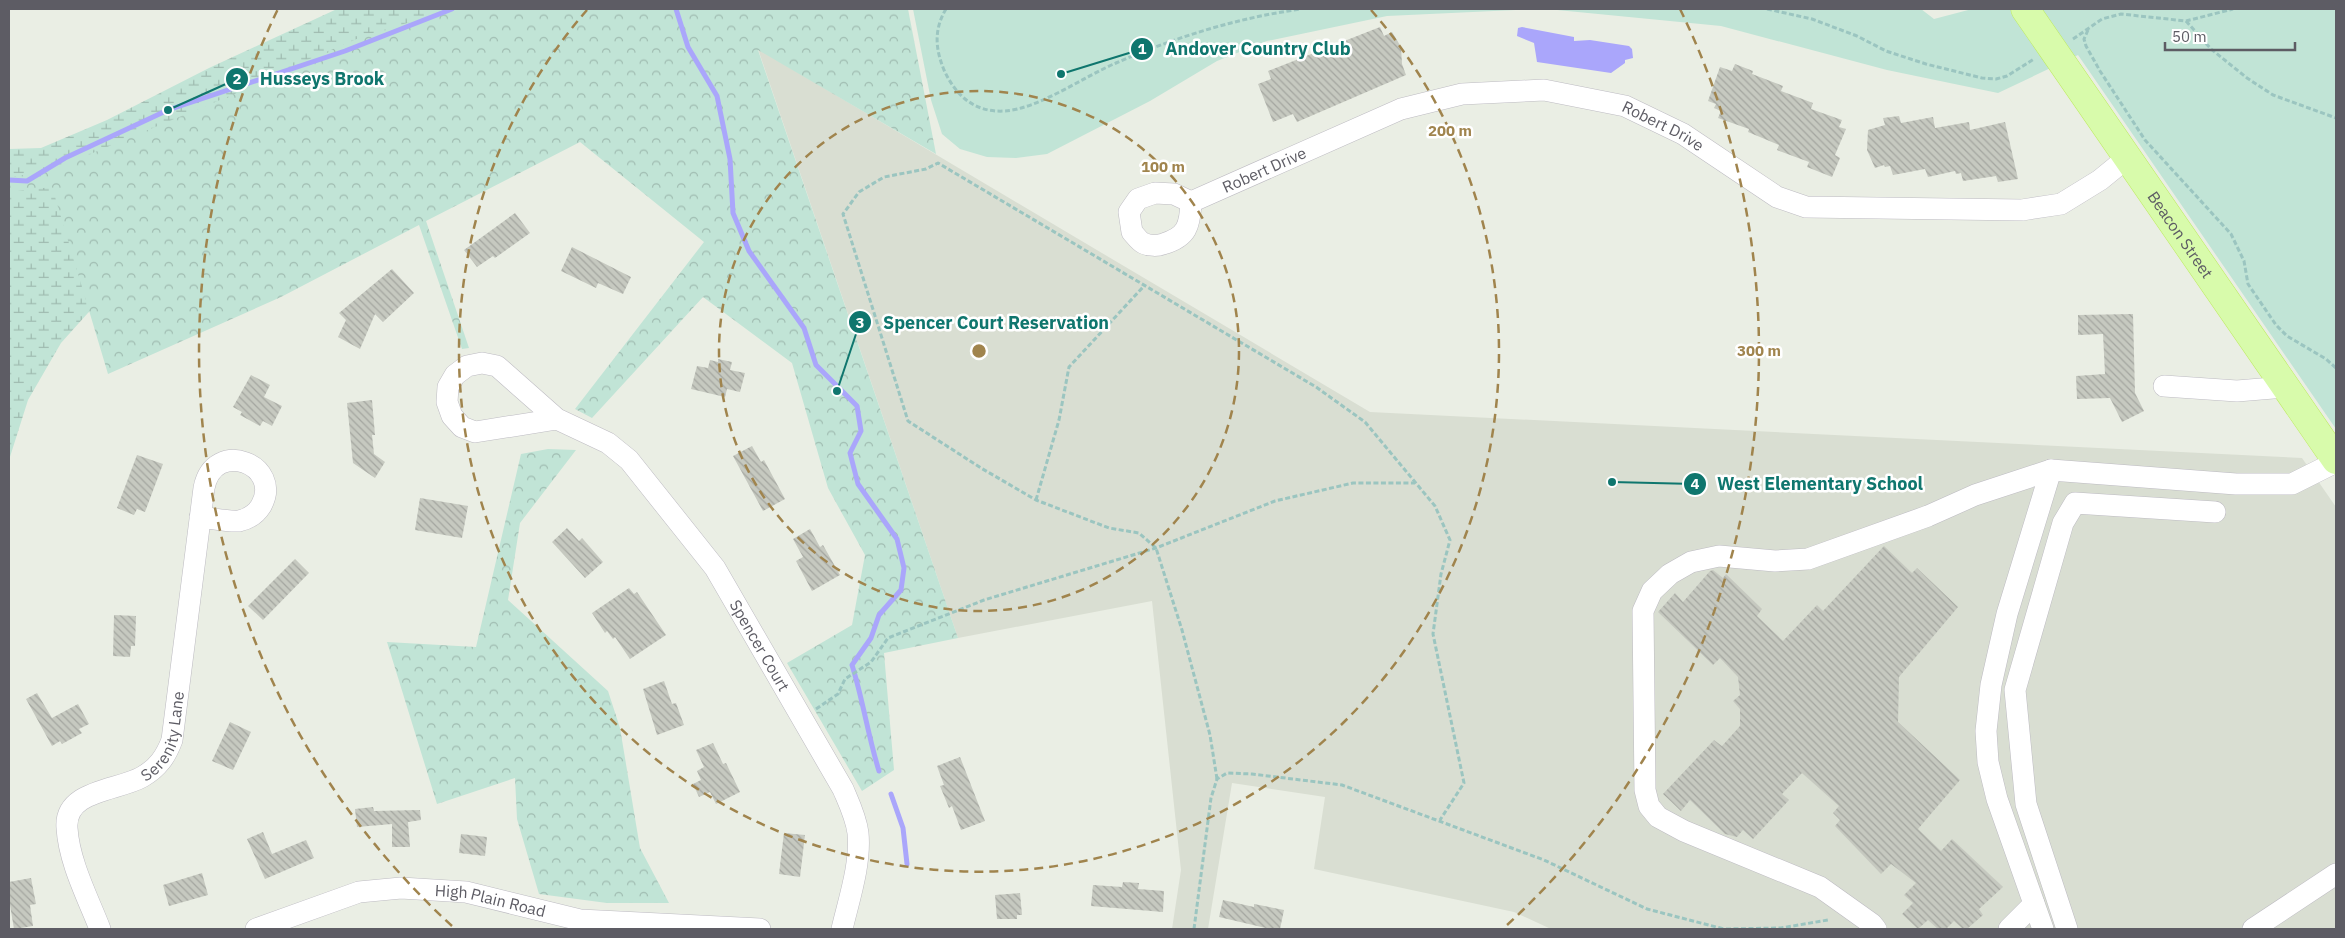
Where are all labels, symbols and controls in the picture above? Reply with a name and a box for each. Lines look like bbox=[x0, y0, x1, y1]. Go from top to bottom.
scale bar bbox=[2165, 20, 2295, 52]
text: 50 m bbox=[2172, 27, 2207, 46]
callout: Andover Country Club bbox=[1130, 33, 1360, 66]
text: Andover Country Club bbox=[1165, 37, 1351, 60]
text: 1 bbox=[1137, 39, 1147, 58]
callout: Husseys Brook bbox=[225, 63, 394, 96]
text: Husseys Brook bbox=[260, 67, 385, 90]
text: 2 bbox=[232, 69, 242, 88]
street label: Robert Drive bbox=[1619, 96, 1708, 155]
text: 200 m bbox=[1428, 121, 1472, 140]
street label: Robert Drive bbox=[1219, 142, 1309, 197]
text: 100 m bbox=[1141, 157, 1185, 176]
street label: Beacon Street bbox=[2143, 187, 2218, 282]
callout: Spencer Court Reservation bbox=[848, 306, 1119, 339]
text: Spencer Court Reservation bbox=[883, 311, 1109, 334]
text: 3 bbox=[855, 313, 865, 332]
text: 300 m bbox=[1737, 341, 1781, 360]
centre of rings bbox=[970, 342, 988, 360]
callout: West Elementary School bbox=[1682, 468, 1933, 501]
text: West Elementary School bbox=[1717, 472, 1924, 495]
text: 4 bbox=[1690, 474, 1700, 493]
street label: Spencer Court bbox=[725, 596, 794, 695]
street label: Serenity Lane bbox=[137, 690, 188, 785]
street label: High Plain Road bbox=[434, 880, 548, 921]

